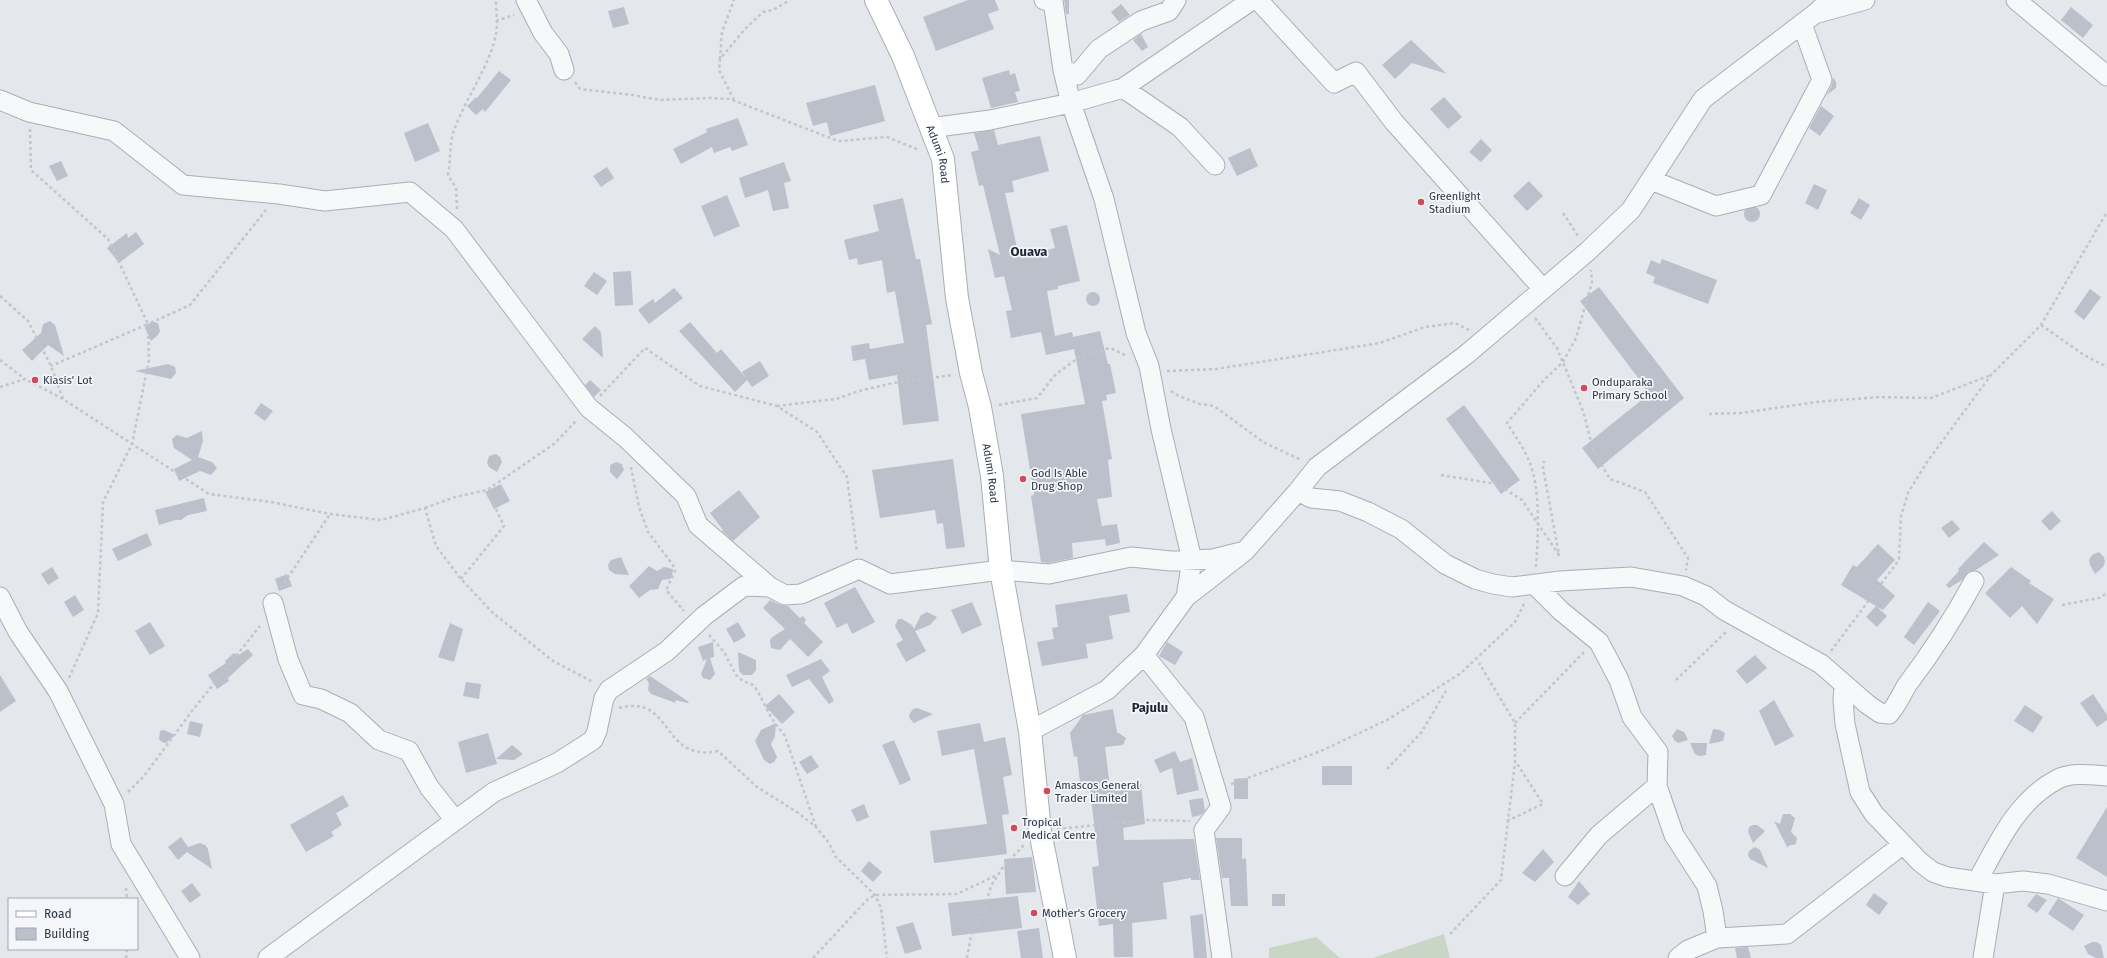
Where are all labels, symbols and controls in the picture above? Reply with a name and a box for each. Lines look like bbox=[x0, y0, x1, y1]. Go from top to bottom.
street label: Adumi Road bbox=[924, 124, 951, 184]
place label: Greenlight Stadium bbox=[1429, 190, 1481, 216]
marker: Greenlight Stadium bbox=[1416, 197, 1426, 207]
district label: Ouava bbox=[1011, 244, 1047, 259]
place label: Kiasis' Lot bbox=[43, 374, 93, 387]
marker: Kiasis' Lot bbox=[30, 375, 40, 385]
place label: Onduparaka Primary School bbox=[1592, 376, 1667, 402]
marker: Onduparaka Primary School bbox=[1579, 383, 1589, 393]
street label: Adumi Road bbox=[979, 443, 1001, 504]
place label: God Is Able Drug Shop bbox=[1031, 467, 1087, 493]
marker: God Is Able Drug Shop bbox=[1018, 474, 1028, 484]
district label: Pajulu bbox=[1132, 700, 1168, 715]
place label: Amascos General Trader Limited bbox=[1055, 779, 1140, 805]
marker: Amascos General Trader Limited bbox=[1042, 786, 1052, 796]
place label: Tropical Medical Centre bbox=[1022, 816, 1096, 842]
marker: Tropical Medical Centre bbox=[1009, 823, 1019, 833]
legend bbox=[8, 898, 138, 950]
text: Road bbox=[44, 907, 72, 921]
place label: Mother's Grocery bbox=[1042, 907, 1127, 920]
marker: Mother's Grocery bbox=[1029, 908, 1039, 918]
text: Building bbox=[44, 927, 90, 941]

